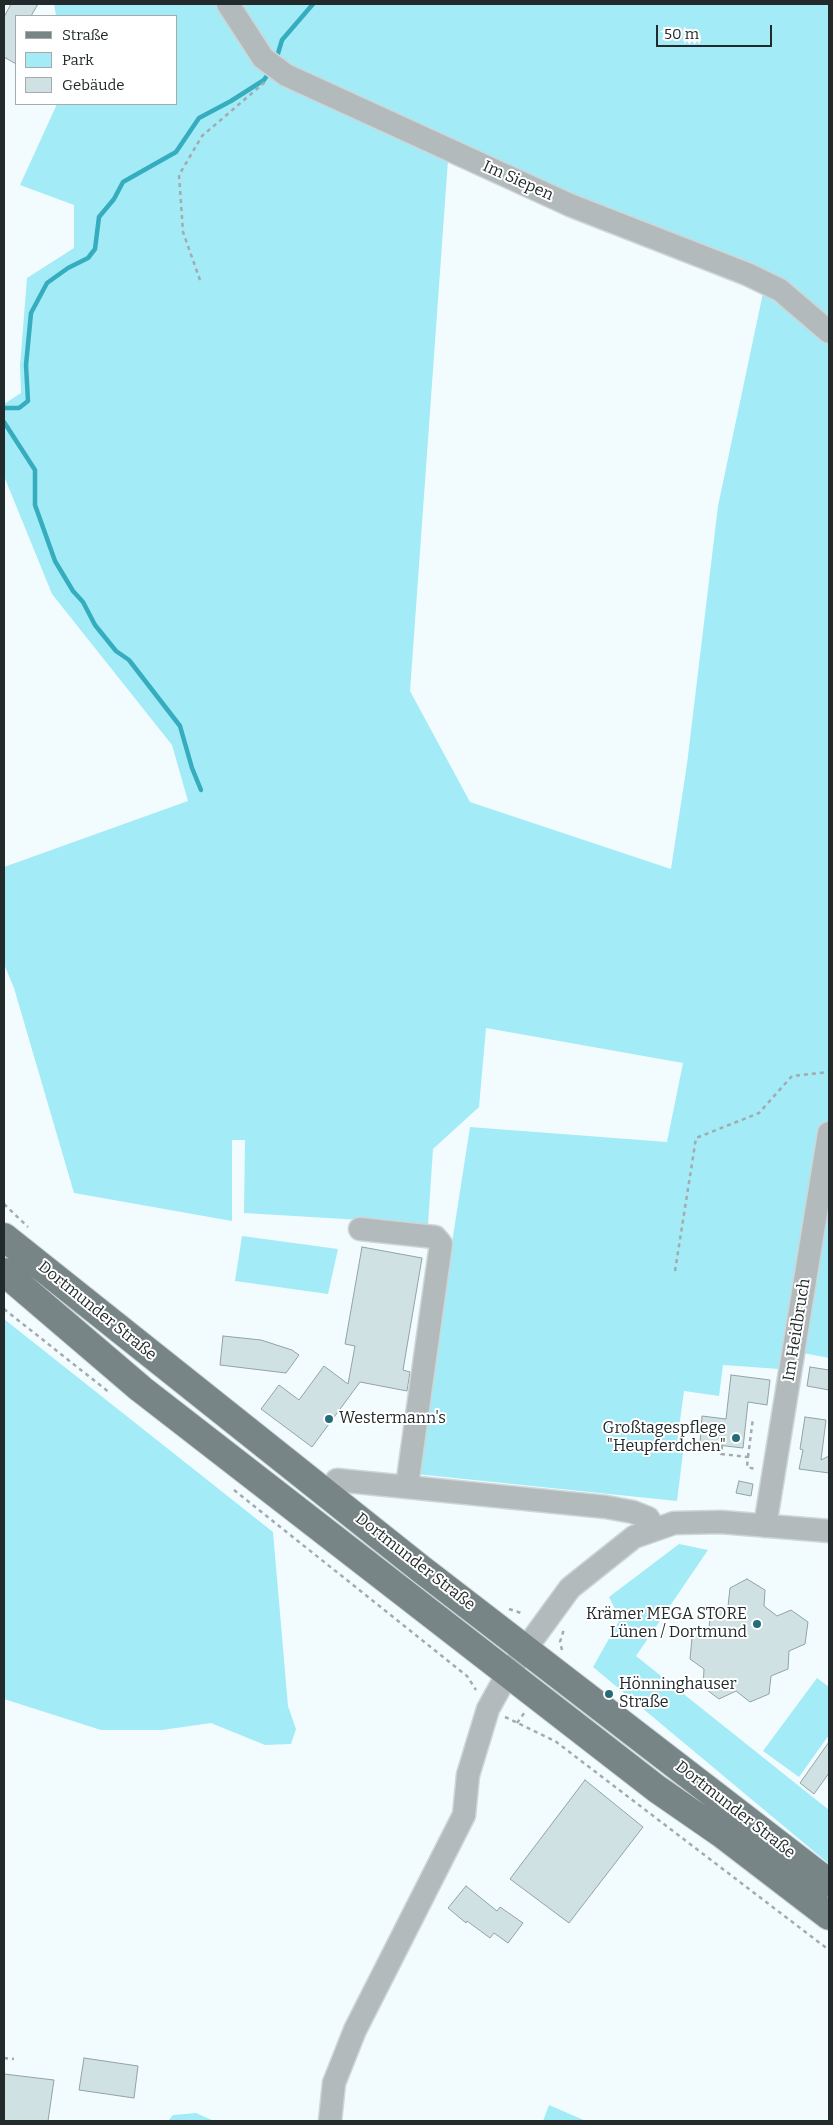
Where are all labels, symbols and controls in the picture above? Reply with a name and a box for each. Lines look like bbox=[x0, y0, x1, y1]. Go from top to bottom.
legend bbox=[15, 15, 178, 105]
scale bar bbox=[658, 15, 774, 47]
text: 50 m bbox=[664, 25, 699, 43]
text: Straße bbox=[62, 26, 108, 44]
text: Park bbox=[62, 51, 94, 69]
text: Gebäude bbox=[62, 76, 125, 94]
street label: Im Siepen bbox=[480, 157, 556, 205]
street label: Dortmunder Straße bbox=[34, 1257, 160, 1365]
street label: Im Heidbruch bbox=[779, 1277, 815, 1383]
place label: Westermann's bbox=[339, 1409, 446, 1429]
marker: Westermann's bbox=[323, 1413, 335, 1425]
place label: Großtagespflege "Heupferdchen" bbox=[603, 1419, 726, 1457]
marker: Großtagespflege "Heupferdchen" bbox=[730, 1432, 742, 1444]
street label: Dortmunder Straße bbox=[351, 1509, 479, 1615]
place label: Krämer MEGA STORE Lünen / Dortmund bbox=[586, 1605, 747, 1643]
marker: Krämer MEGA STORE Lünen / Dortmund bbox=[751, 1618, 763, 1630]
place label: Hönninghauser Straße bbox=[619, 1675, 737, 1713]
marker: Hönninghauser Straße bbox=[603, 1688, 615, 1700]
street label: Dortmunder Straße bbox=[671, 1757, 799, 1863]

